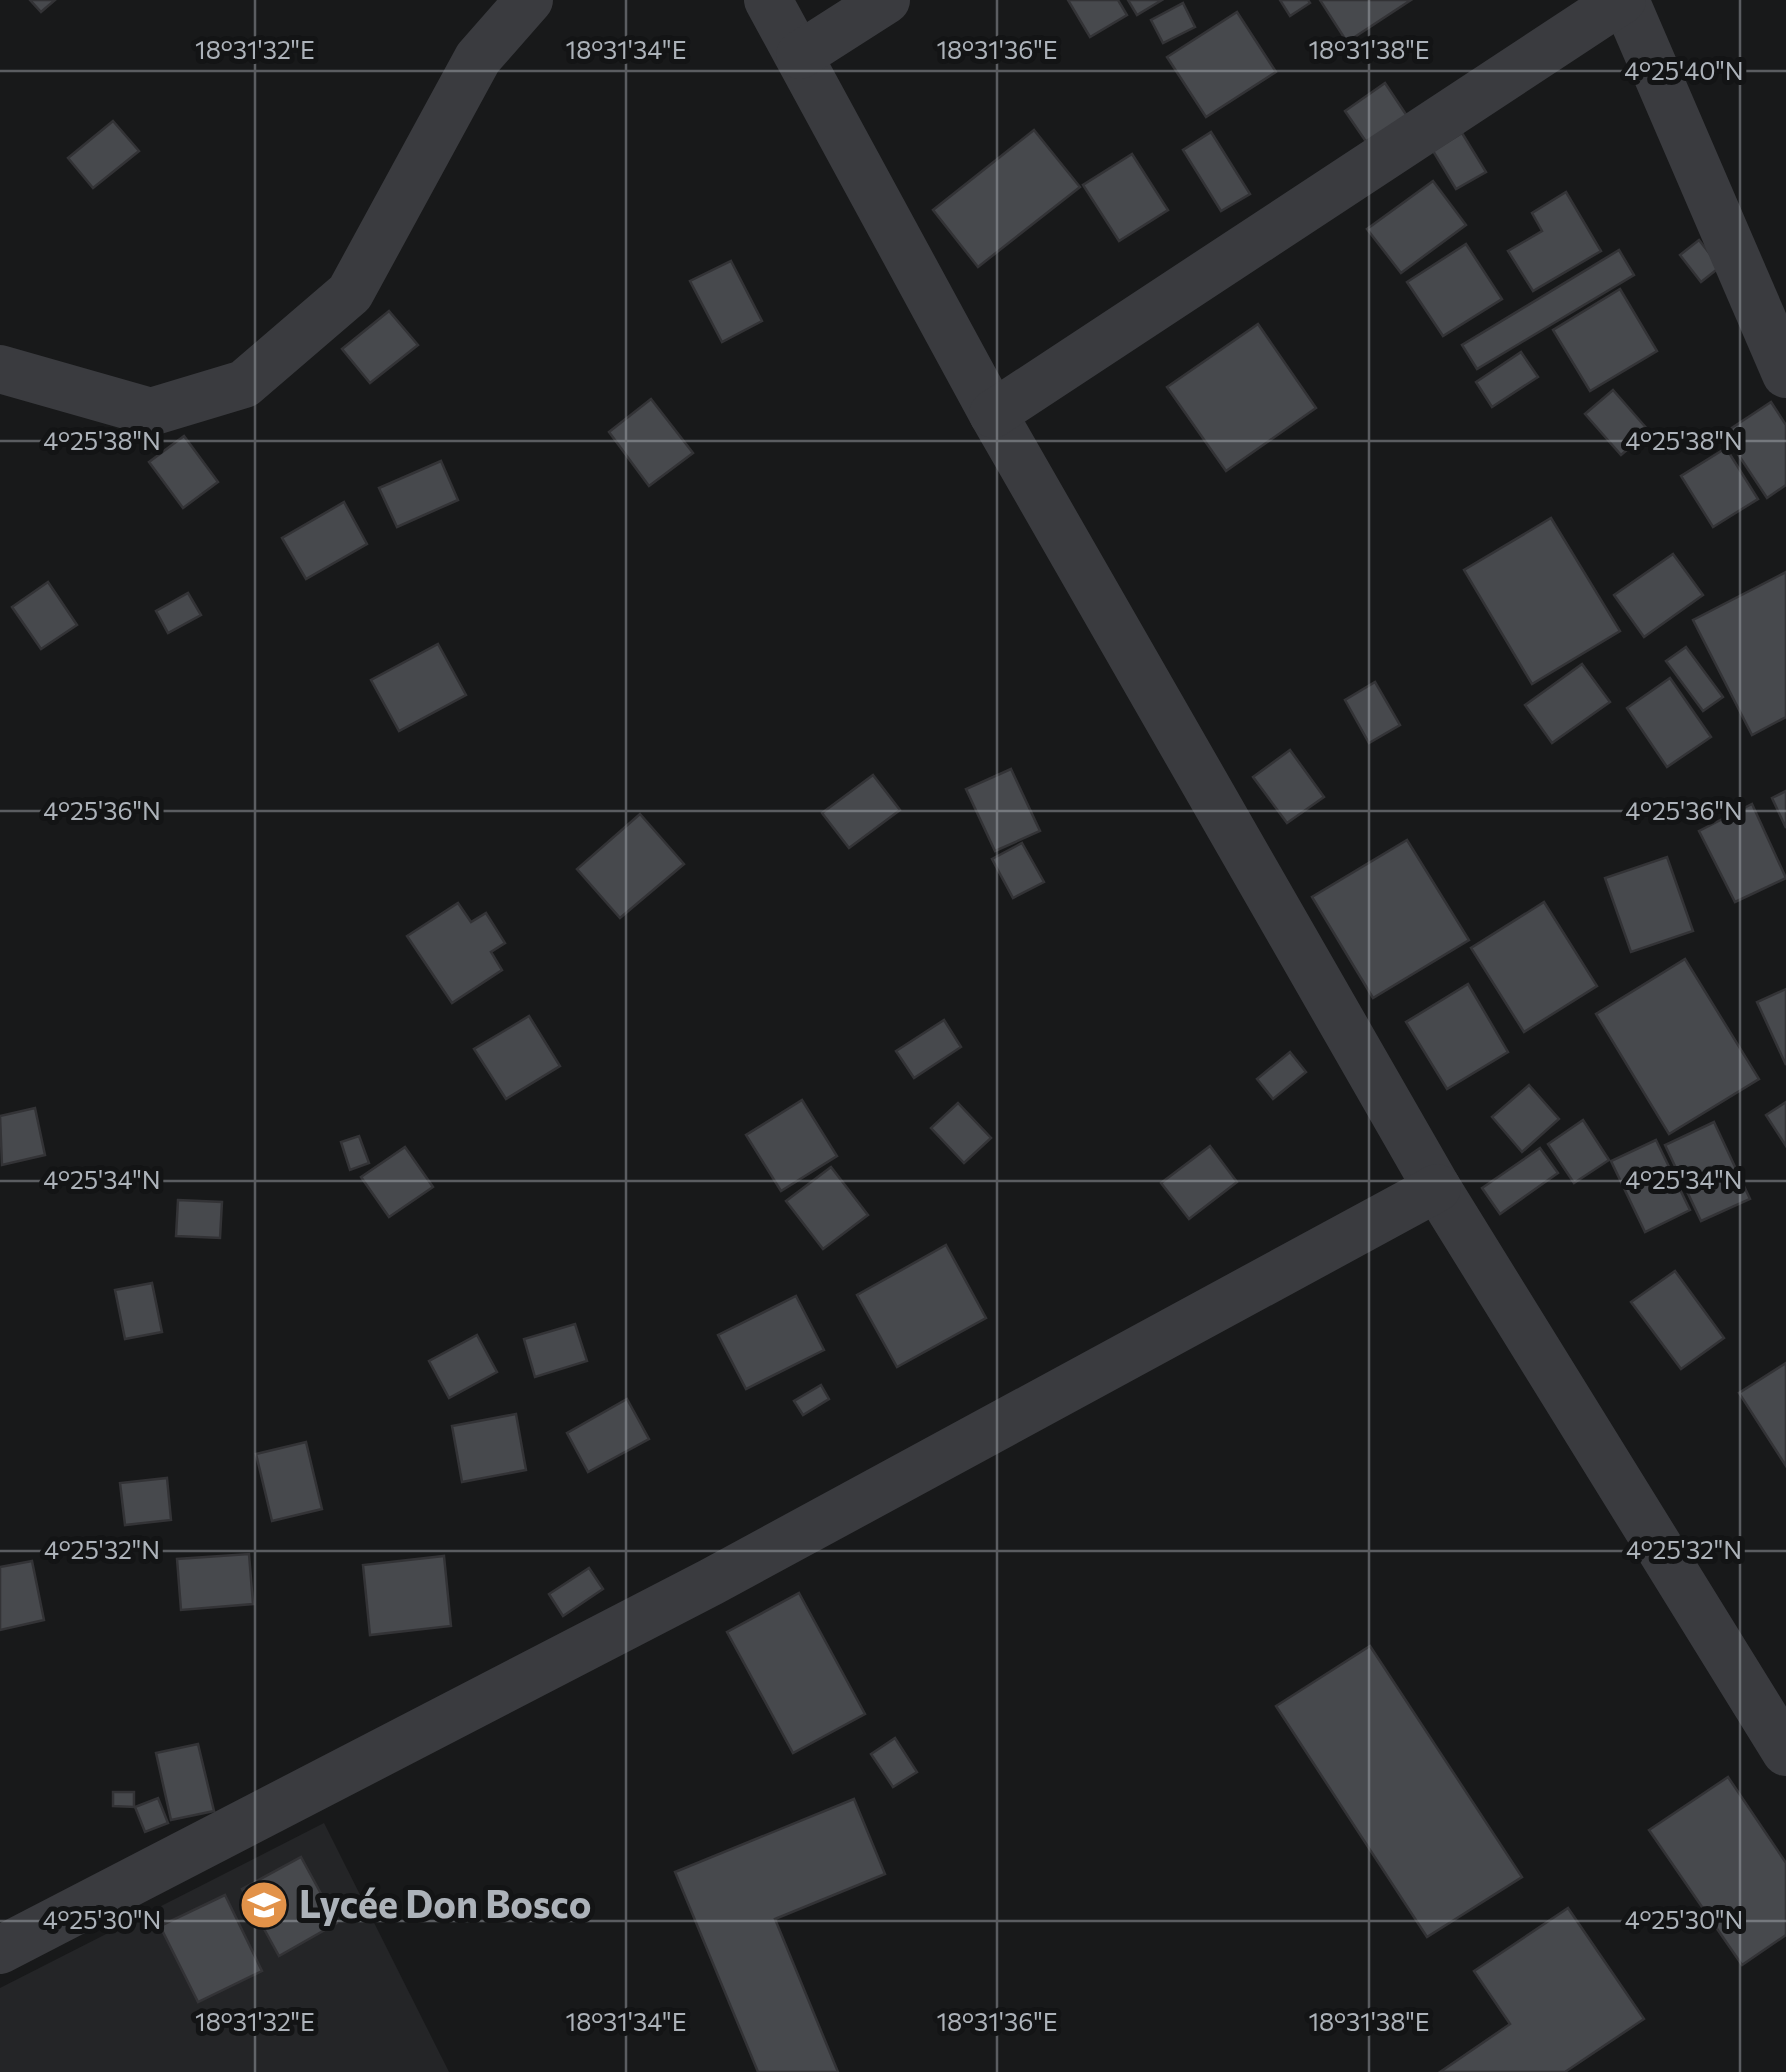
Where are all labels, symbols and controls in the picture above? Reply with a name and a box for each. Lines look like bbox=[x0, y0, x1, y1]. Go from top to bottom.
text: 18°31'32"E bbox=[195, 34, 315, 64]
text: 18°31'34"E bbox=[566, 34, 686, 64]
text: 18°31'36"E bbox=[936, 34, 1058, 64]
text: 18°31'38"E bbox=[1308, 34, 1430, 64]
text: 4°25'40"N bbox=[1624, 55, 1744, 85]
text: 4°25'38"N bbox=[43, 425, 161, 455]
text: 4°25'38"N bbox=[1625, 425, 1743, 455]
text: 4°25'36"N bbox=[43, 795, 161, 825]
text: 4°25'36"N bbox=[1625, 795, 1743, 825]
text: 4°25'34"N bbox=[43, 1164, 161, 1194]
text: 4°25'34"N bbox=[1625, 1164, 1743, 1194]
text: 4°25'32"N bbox=[44, 1534, 160, 1564]
text: 4°25'32"N bbox=[1626, 1534, 1742, 1564]
school or university icon: Lycée Don Bosco bbox=[238, 1879, 290, 1931]
place label: Lycée Don Bosco bbox=[299, 1879, 591, 1926]
text: 4°25'30"N bbox=[43, 1904, 161, 1934]
text: 4°25'30"N bbox=[1625, 1904, 1743, 1934]
text: 18°31'32"E bbox=[195, 2006, 315, 2036]
text: 18°31'34"E bbox=[566, 2006, 686, 2036]
text: 18°31'36"E bbox=[936, 2006, 1058, 2036]
text: 18°31'38"E bbox=[1308, 2006, 1430, 2036]

